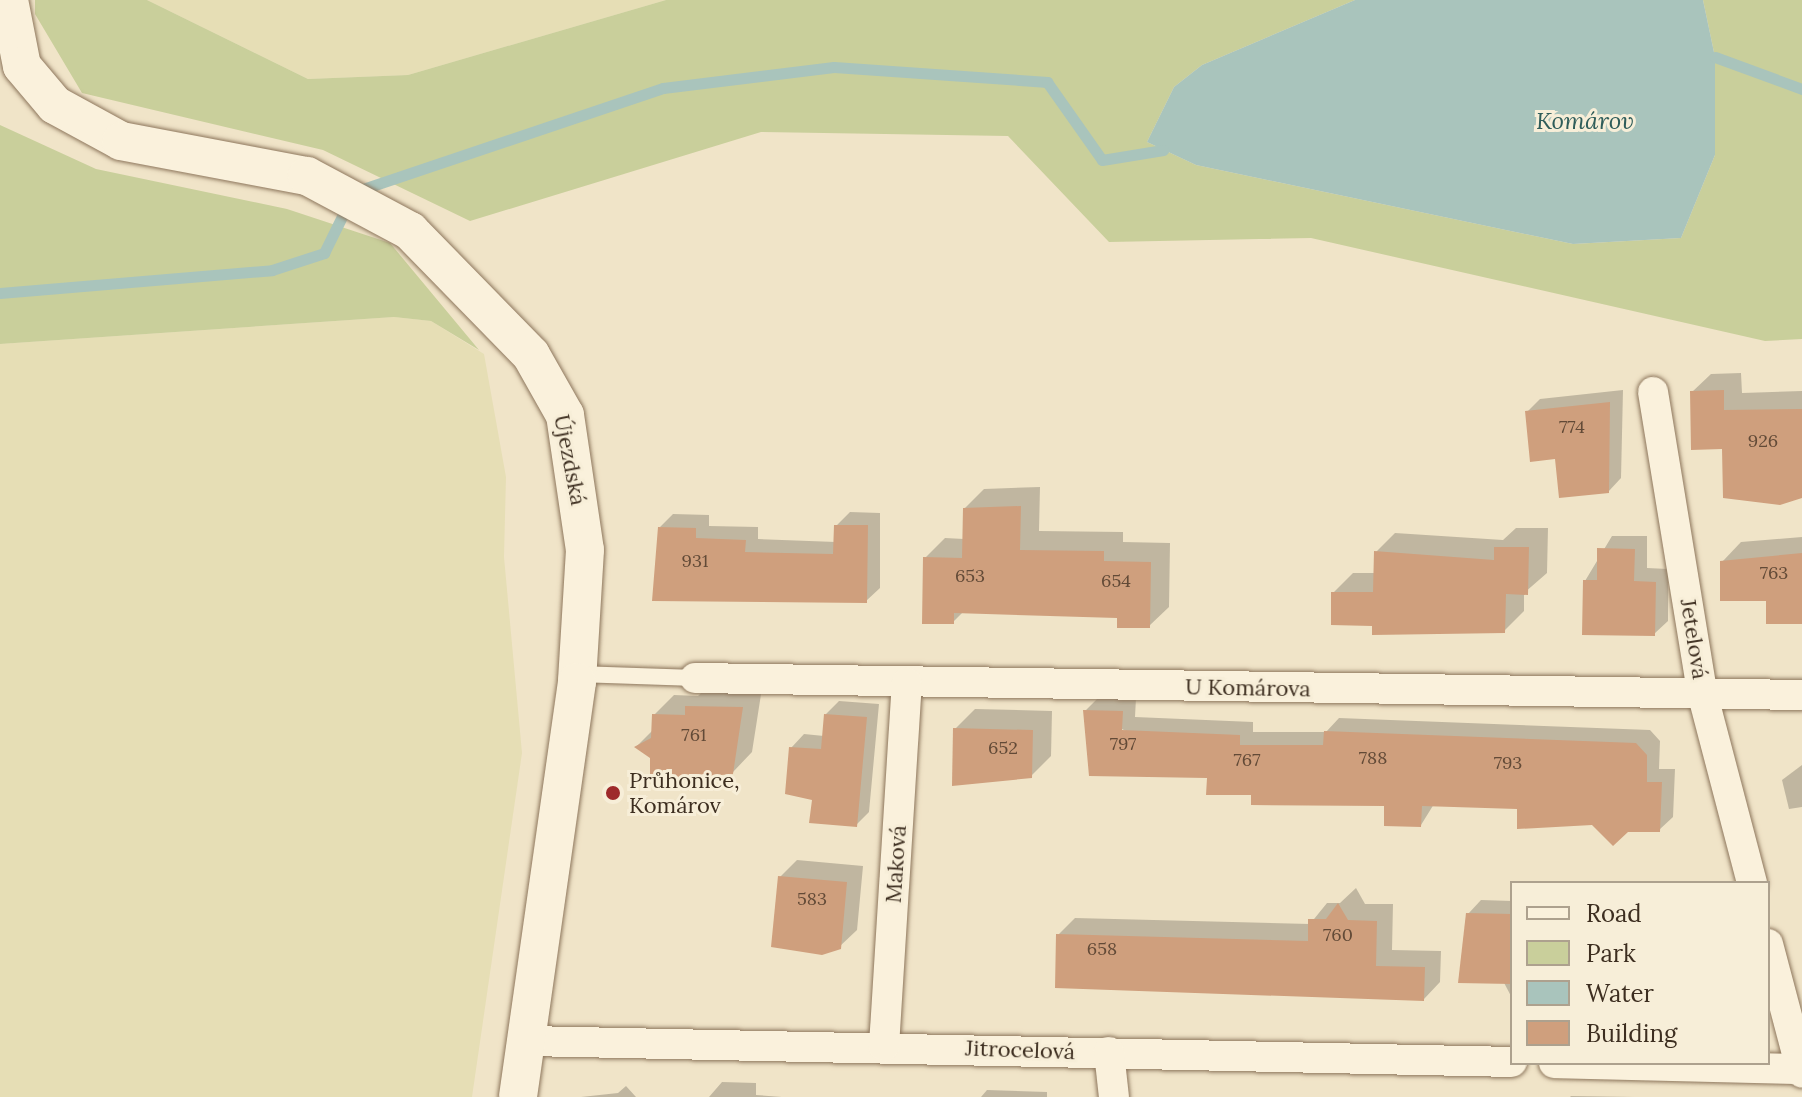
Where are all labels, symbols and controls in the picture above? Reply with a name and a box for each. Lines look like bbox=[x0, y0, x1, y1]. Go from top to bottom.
water label: Komárov bbox=[1536, 107, 1634, 135]
street label: Újezdská bbox=[548, 412, 592, 508]
house number: 774 bbox=[1559, 416, 1585, 438]
house number: 926 bbox=[1748, 430, 1778, 452]
house number: 931 bbox=[682, 550, 708, 572]
house number: 763 bbox=[1760, 562, 1788, 584]
house number: 653 bbox=[955, 565, 985, 587]
house number: 654 bbox=[1101, 570, 1131, 592]
street label: Jetelová bbox=[1675, 597, 1713, 681]
street label: U Komárova bbox=[1185, 674, 1311, 702]
house number: 761 bbox=[681, 724, 707, 746]
house number: 797 bbox=[1110, 733, 1136, 755]
house number: 652 bbox=[988, 737, 1018, 759]
house number: 788 bbox=[1359, 747, 1387, 769]
house number: 767 bbox=[1234, 749, 1260, 771]
house number: 793 bbox=[1494, 752, 1522, 774]
place label: Průhonice, Komárov bbox=[629, 767, 740, 818]
marker: Průhonice, Komárov bbox=[604, 784, 622, 802]
street label: Maková bbox=[880, 824, 912, 904]
legend bbox=[1510, 881, 1770, 1065]
house number: 583 bbox=[797, 888, 827, 910]
text: Road bbox=[1586, 898, 1642, 929]
house number: 760 bbox=[1323, 924, 1353, 946]
house number: 658 bbox=[1087, 938, 1117, 960]
text: Park bbox=[1586, 938, 1636, 969]
text: Water bbox=[1586, 978, 1654, 1009]
text: Building bbox=[1586, 1018, 1677, 1049]
street label: Jitrocelová bbox=[965, 1035, 1075, 1065]

